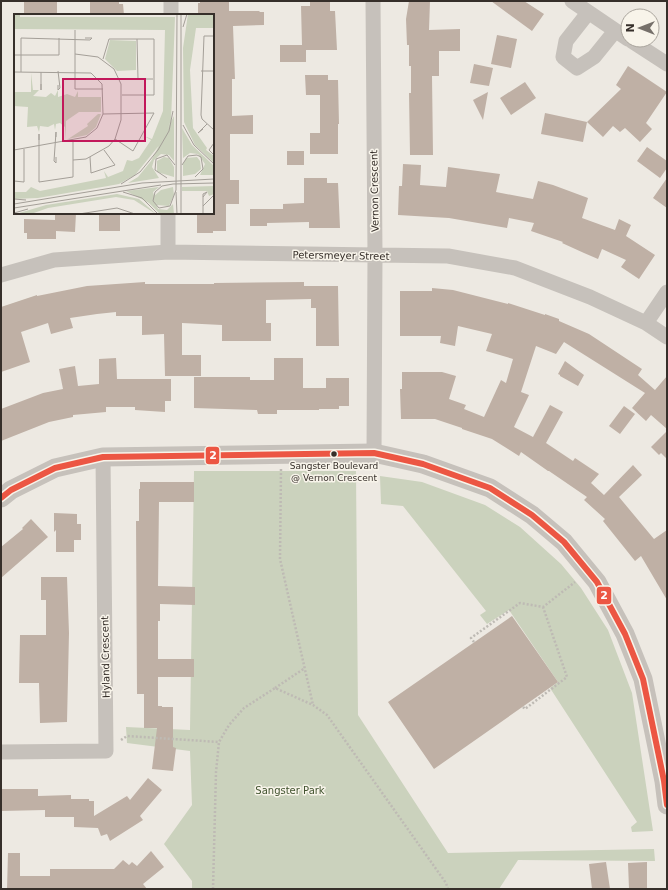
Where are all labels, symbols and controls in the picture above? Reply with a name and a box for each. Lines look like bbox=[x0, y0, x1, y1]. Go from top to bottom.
north arrow bbox=[620, 8, 660, 48]
inset map bbox=[14, 14, 214, 214]
text: N bbox=[624, 23, 637, 33]
street label: Vernon Crescent bbox=[368, 150, 381, 232]
street label: Petersmeyer Street bbox=[292, 249, 390, 262]
line badge: 2 bbox=[205, 446, 220, 465]
text: 2 bbox=[209, 449, 217, 462]
marker: Sangster Boulevard @ Vernon Crescent bbox=[329, 449, 339, 459]
place label: Sangster Boulevard @ Vernon Crescent bbox=[290, 461, 378, 483]
line badge: 2 bbox=[596, 586, 612, 605]
text: 2 bbox=[600, 589, 608, 602]
street label: Hyland Crescent bbox=[99, 616, 112, 698]
park label: Sangster Park bbox=[255, 785, 325, 796]

